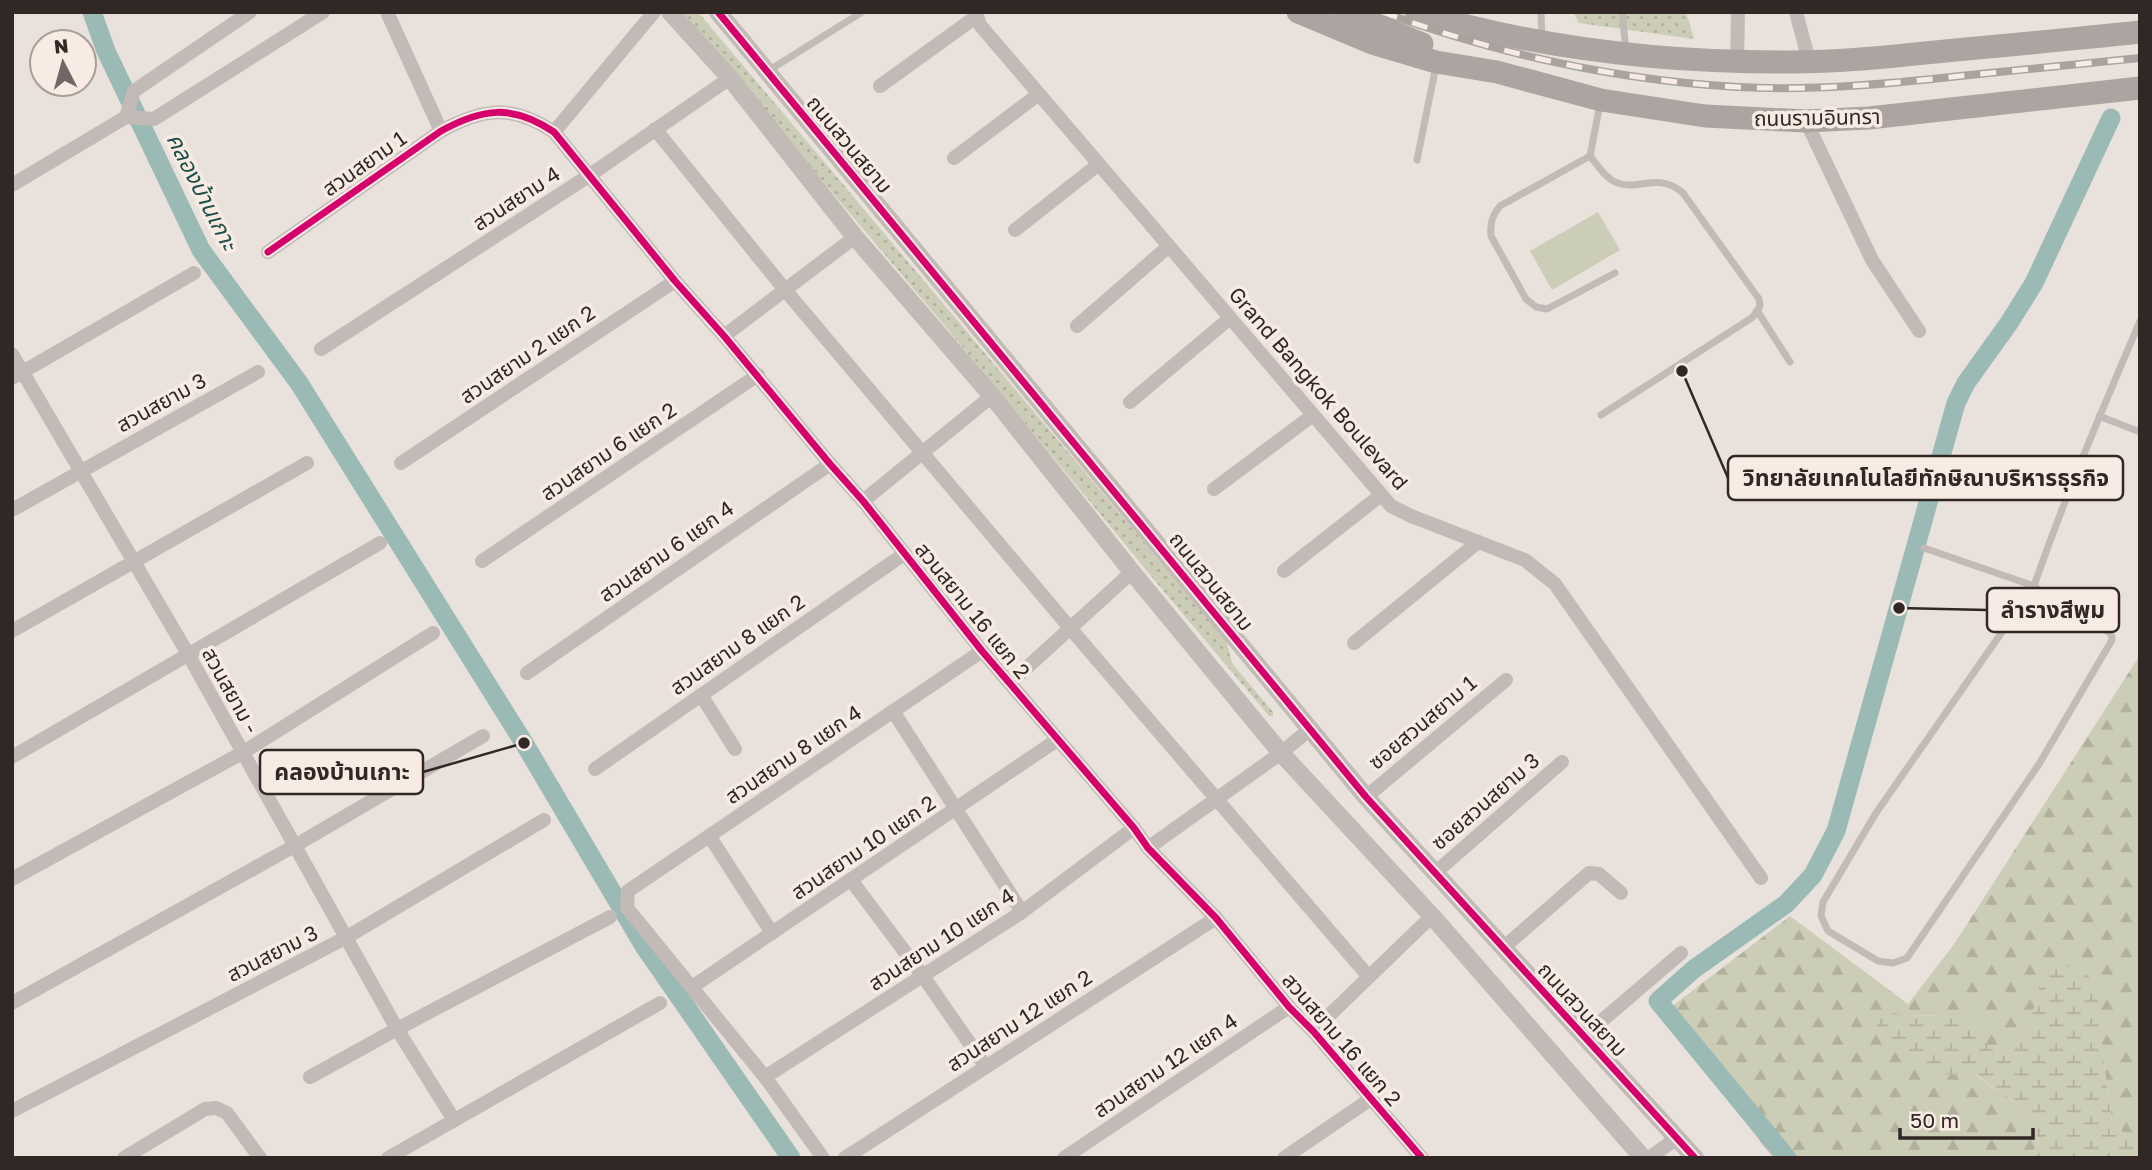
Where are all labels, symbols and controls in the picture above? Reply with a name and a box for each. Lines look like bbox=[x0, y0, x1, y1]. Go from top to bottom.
north arrow bbox=[28, 28, 98, 98]
text: N bbox=[53, 33, 70, 58]
street label: ถนนสวนสยาม bbox=[802, 90, 898, 198]
street label: ถนนรามอินทรา bbox=[1754, 103, 1880, 131]
street label: สวนสยาม 1 bbox=[317, 125, 411, 201]
water label: คลองบ้านเกาะ bbox=[162, 128, 246, 256]
street label: สวนสยาม 4 bbox=[467, 160, 565, 236]
street label: Grand Bangkok Boulevard bbox=[1224, 281, 1414, 495]
street label: สวนสยาม 2 แยก 2 bbox=[454, 299, 600, 409]
street label: สวนสยาม 3 bbox=[112, 367, 210, 437]
street label: สวนสยาม 6 แยก 2 bbox=[535, 396, 681, 506]
callout: วิทยาลัยเทคโนโลยีทักษิณาบริหารธุรกิจ bbox=[1728, 456, 2123, 500]
text: วิทยาลัยเทคโนโลยีทักษิณาบริหารธุรกิจ bbox=[1742, 463, 2109, 492]
street label: สวนสยาม 6 แยก 4 bbox=[594, 495, 738, 607]
street label: ถนนสวนสยาม bbox=[1164, 526, 1260, 636]
street label: สวนสยาม 16 แยก 2 bbox=[910, 536, 1036, 684]
street label: สวนสยาม 8 แยก 2 bbox=[665, 588, 809, 700]
callout: ลำรางสีพูม bbox=[1987, 588, 2119, 632]
text: ลำรางสีพูม bbox=[2001, 595, 2105, 624]
street label: สวนสยาม - bbox=[197, 642, 265, 738]
street label: ซอยสวนสยาม 1 bbox=[1363, 669, 1481, 775]
street label: สวนสยาม 8 แยก 4 bbox=[720, 699, 866, 809]
street label: ซอยสวนสยาม 3 bbox=[1426, 747, 1544, 855]
callout: คลองบ้านเกาะ bbox=[260, 750, 423, 794]
text: คลองบ้านเกาะ bbox=[274, 757, 410, 785]
street label: สวนสยาม 10 แยก 2 bbox=[786, 789, 940, 905]
street label: สวนสยาม 10 แยก 4 bbox=[863, 882, 1019, 996]
street label: สวนสยาม 3 bbox=[222, 919, 322, 987]
street label: ถนนสวนสยาม bbox=[1533, 956, 1633, 1062]
street label: สวนสยาม 12 แยก 2 bbox=[942, 963, 1096, 1077]
street label: สวนสยาม 16 แยก 2 bbox=[1277, 967, 1407, 1111]
street label: สวนสยาม 12 แยก 4 bbox=[1088, 1007, 1242, 1123]
scale bar bbox=[1900, 1096, 2033, 1140]
text: 50 m bbox=[1910, 1107, 1959, 1133]

